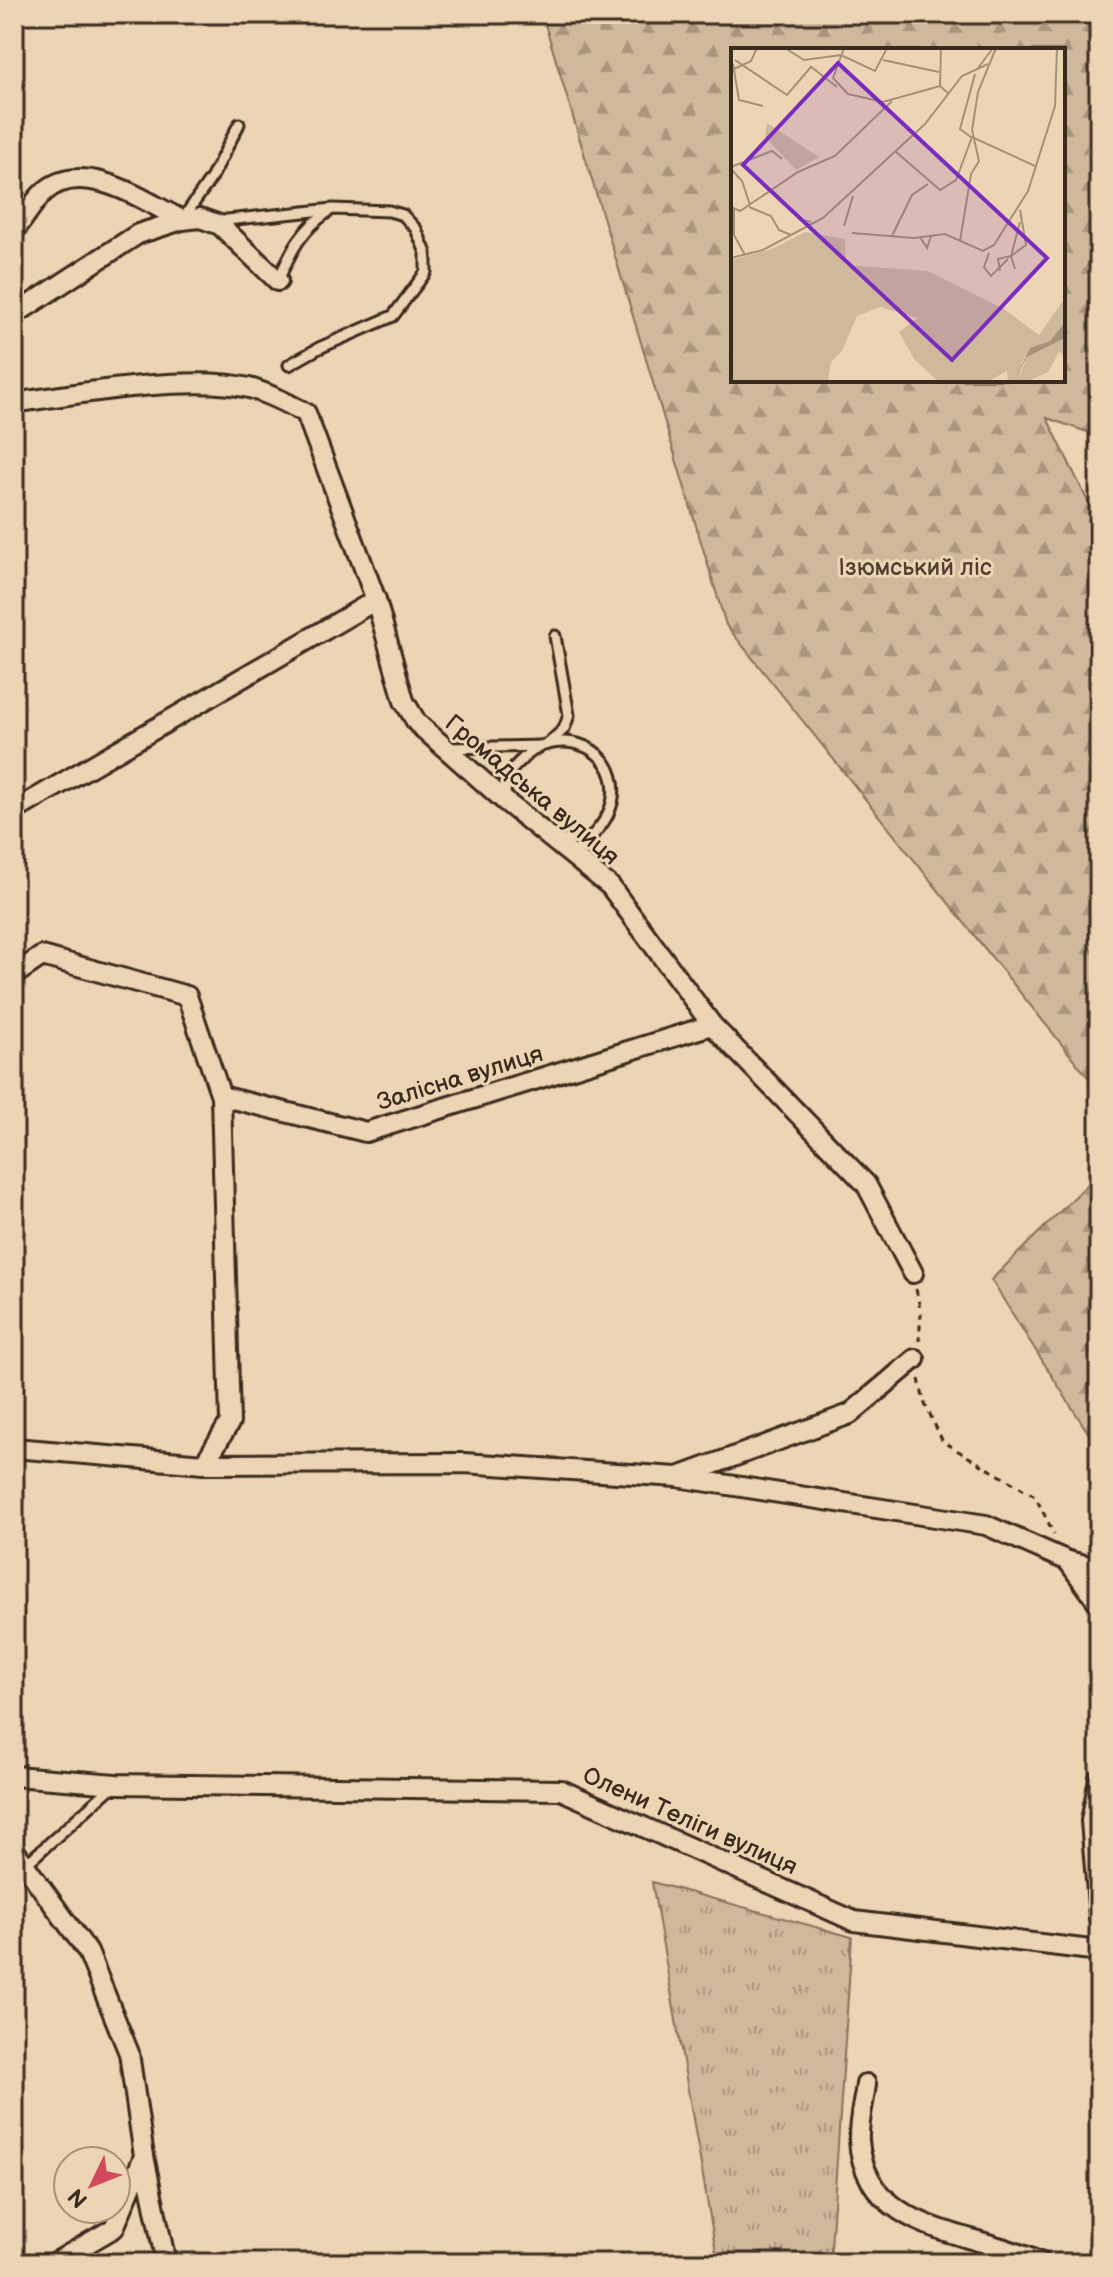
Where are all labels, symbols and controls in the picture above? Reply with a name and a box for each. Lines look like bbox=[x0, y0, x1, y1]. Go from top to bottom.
inset map bbox=[731, 48, 1065, 382]
park label: Ізюмський ліс bbox=[838, 553, 992, 582]
street label: Громадська вулиця bbox=[439, 709, 625, 871]
street label: Залісна вулиця bbox=[374, 1039, 546, 1117]
street label: Олени Теліги вулиця bbox=[578, 1761, 802, 1881]
north arrow bbox=[52, 2145, 132, 2225]
text: N bbox=[63, 2182, 94, 2213]

